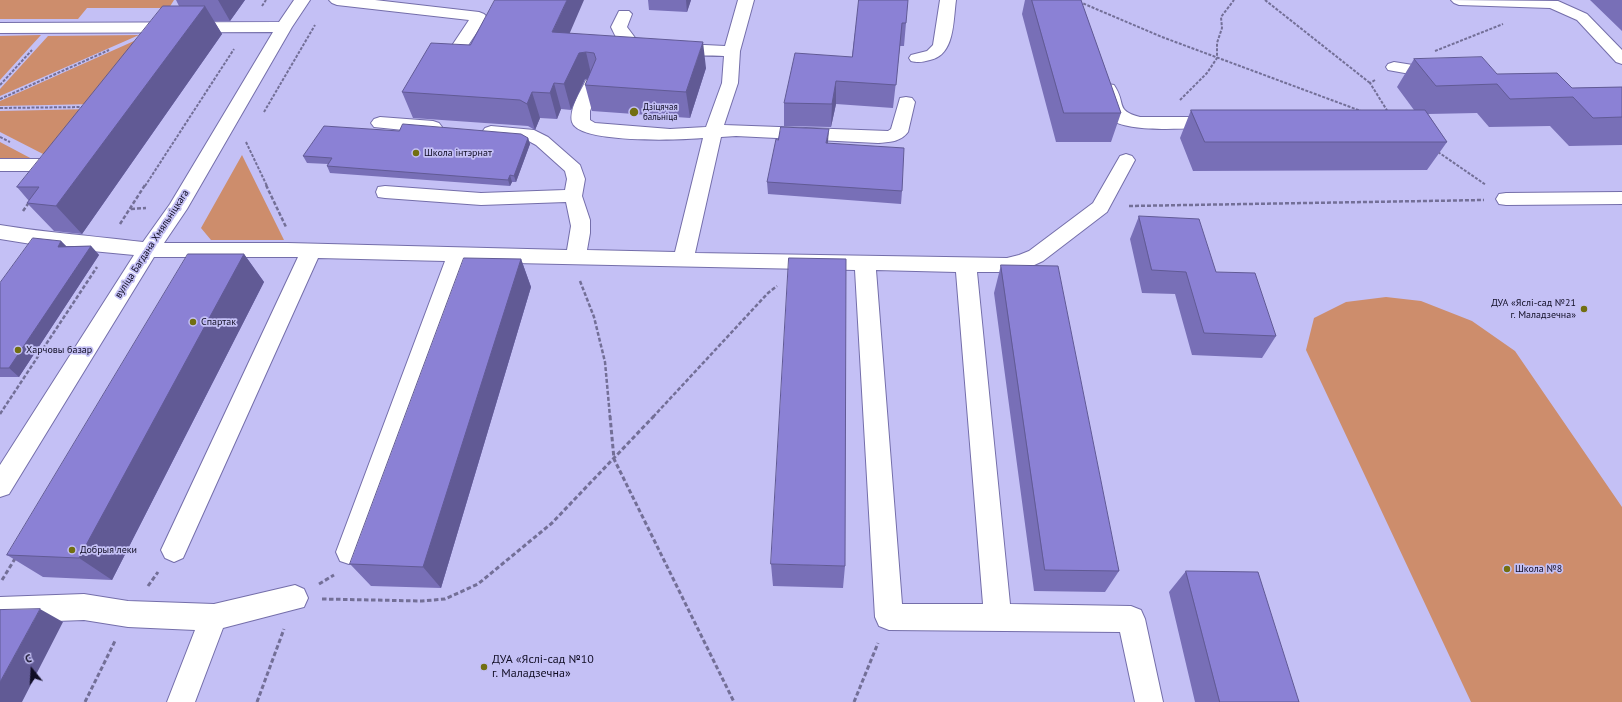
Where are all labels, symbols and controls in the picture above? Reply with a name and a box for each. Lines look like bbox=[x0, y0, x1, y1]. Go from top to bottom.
place label: Дзіцячая бальніца bbox=[643, 102, 678, 123]
marker: Дзіцячая бальніца bbox=[628, 106, 640, 118]
place label: Школа інтэрнат bbox=[424, 147, 492, 159]
marker: Школа інтэрнат bbox=[411, 148, 421, 158]
street label: вуліца Багдана Хмяльніцкага bbox=[112, 188, 192, 300]
place label: ДУА «Яслі-сад №21 г. Маладзечна» bbox=[1491, 297, 1576, 320]
marker: ДУА «Яслі-сад №21 г. Маладзечна» bbox=[1579, 304, 1589, 314]
place label: Спартак bbox=[201, 316, 236, 328]
marker: Спартак bbox=[188, 317, 198, 327]
place label: Харчовы базар bbox=[26, 344, 92, 356]
marker: Харчовы базар bbox=[13, 345, 23, 355]
place label: Добрыя леки bbox=[80, 544, 137, 556]
marker: Добрыя леки bbox=[67, 545, 77, 555]
place label: Школа №8 bbox=[1515, 563, 1562, 575]
marker: Школа №8 bbox=[1502, 564, 1512, 574]
north arrow bbox=[12, 650, 52, 690]
text: С bbox=[23, 651, 33, 666]
place label: ДУА «Яслі-сад №10 г. Маладзечна» bbox=[492, 653, 594, 681]
marker: ДУА «Яслі-сад №10 г. Маладзечна» bbox=[479, 662, 489, 672]

